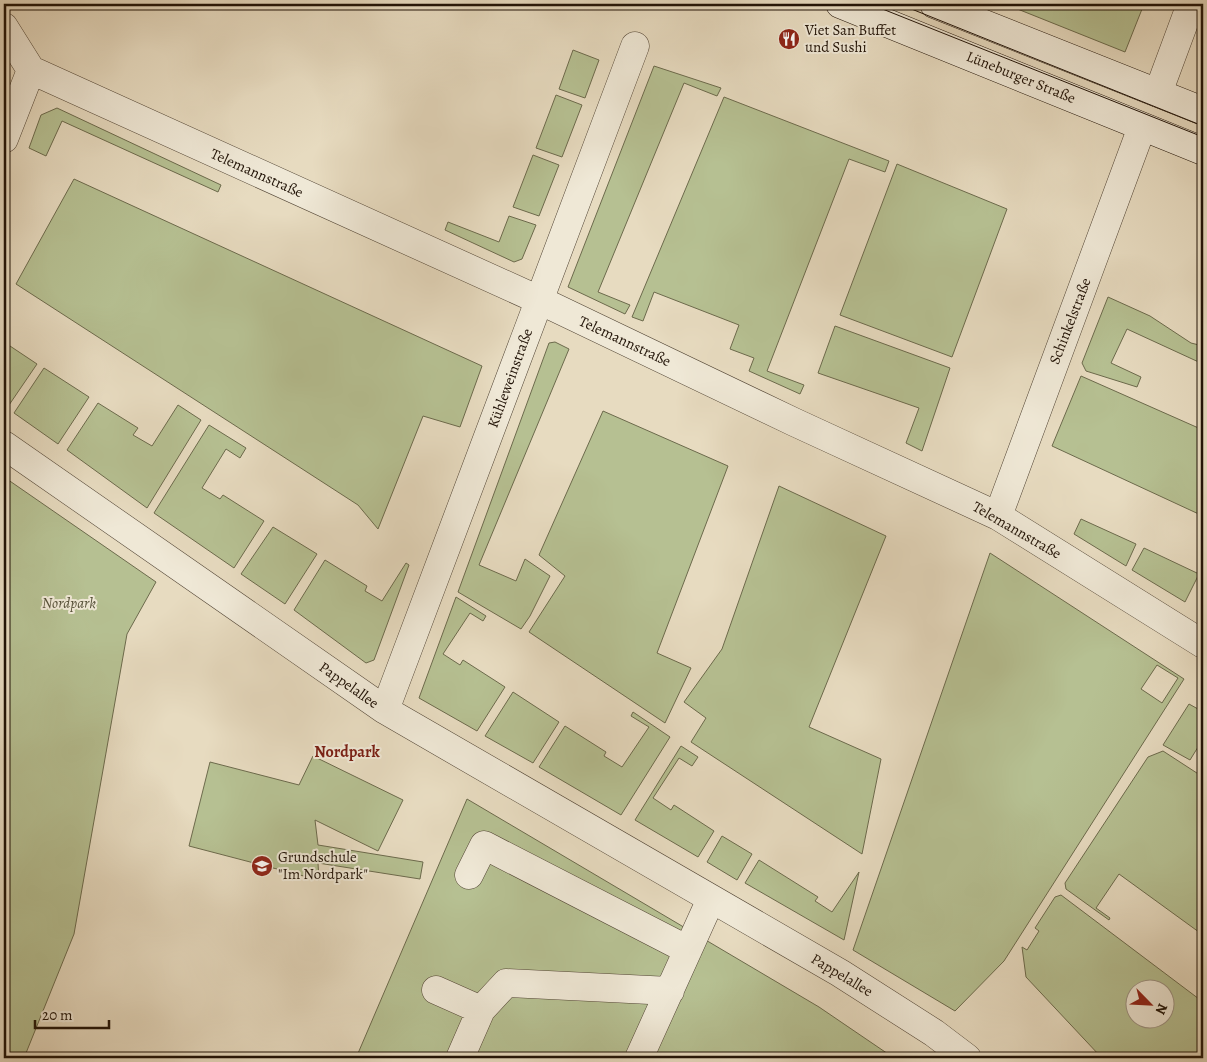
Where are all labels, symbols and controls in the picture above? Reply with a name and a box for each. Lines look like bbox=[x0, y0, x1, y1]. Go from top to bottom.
place label: Viet San Buffet und Sushi bbox=[804, 20, 896, 57]
restaurant icon: Viet San Buffet und Sushi bbox=[777, 27, 801, 51]
street label: Lüneburger Straße bbox=[963, 46, 1079, 108]
street label: Telemannstraße bbox=[208, 144, 307, 202]
street label: Schinkelstraße bbox=[1044, 275, 1096, 367]
street label: Telemannstraße bbox=[576, 311, 675, 371]
street label: Kühleweinstraße bbox=[483, 325, 537, 430]
street label: Telemannstraße bbox=[969, 496, 1065, 564]
park label: Nordpark bbox=[42, 593, 96, 613]
street label: Pappelallee bbox=[315, 657, 383, 713]
district label: Nordpark bbox=[314, 741, 381, 763]
place label: Grundschule "Im Nordpark" bbox=[278, 847, 368, 884]
school or university icon: Grundschule "Im Nordpark" bbox=[250, 854, 274, 878]
street label: Pappelallee bbox=[807, 949, 877, 1001]
north arrow bbox=[1124, 980, 1174, 1030]
scale bar bbox=[35, 997, 109, 1029]
text: N bbox=[1151, 1001, 1172, 1018]
text: 20 m bbox=[42, 1005, 73, 1025]

